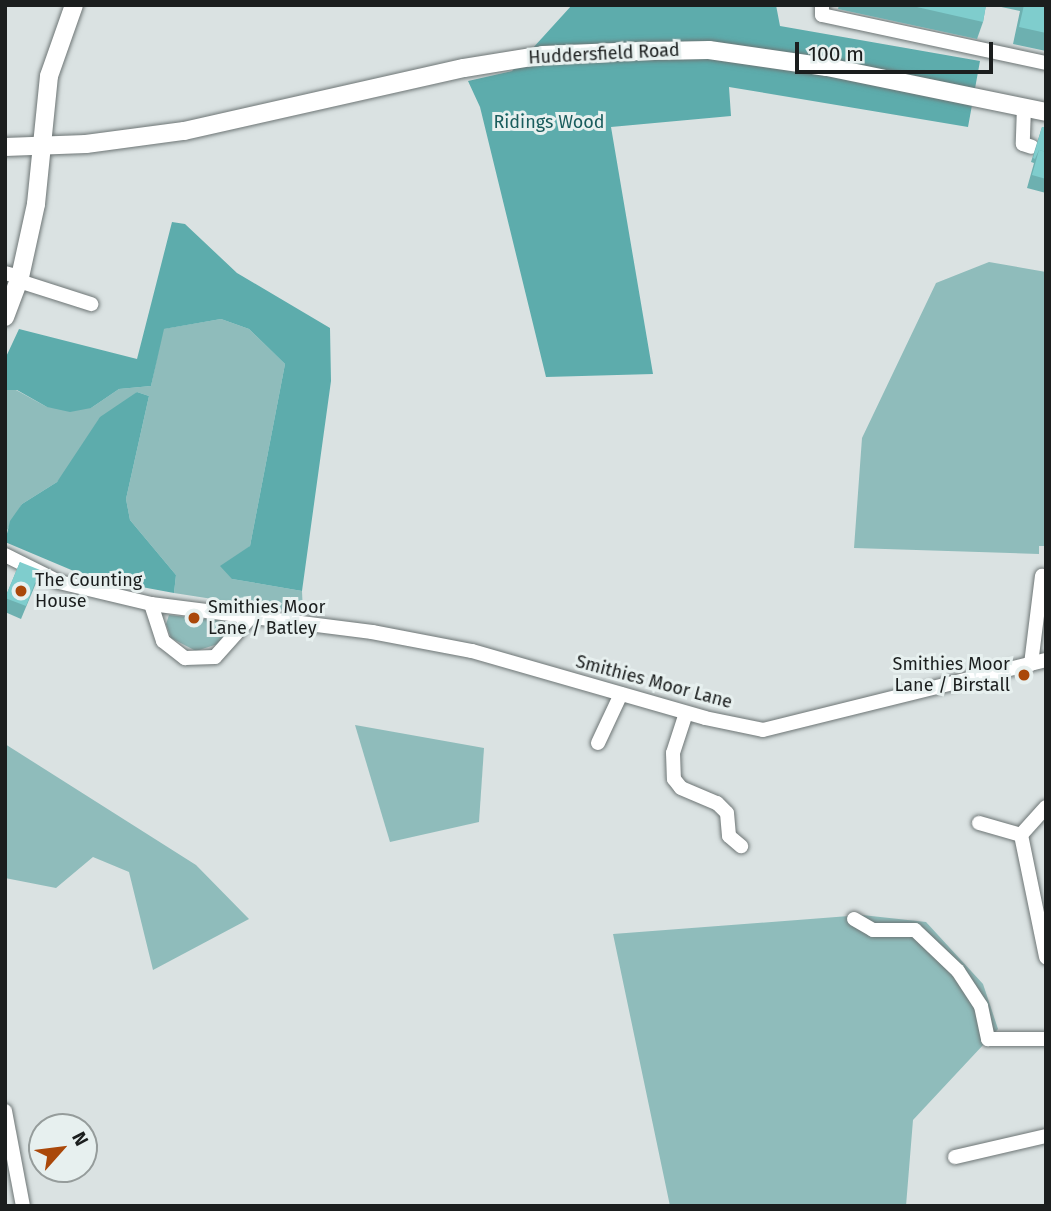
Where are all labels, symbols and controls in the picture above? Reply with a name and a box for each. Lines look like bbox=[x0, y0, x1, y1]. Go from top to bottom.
scale bar bbox=[799, 28, 997, 72]
street label: Huddersfield Road bbox=[528, 39, 680, 69]
text: 100 m bbox=[808, 41, 864, 67]
park label: Ridings Wood bbox=[493, 111, 605, 133]
place label: The Counting House bbox=[35, 570, 142, 612]
marker: The Counting House bbox=[13, 583, 29, 599]
place label: Smithies Moor Lane / Batley bbox=[208, 597, 325, 640]
marker: Smithies Moor Lane / Batley bbox=[186, 610, 202, 626]
street label: Smithies Moor Lane bbox=[573, 651, 735, 713]
place label: Smithies Moor Lane / Birstall bbox=[893, 654, 1010, 696]
marker: Smithies Moor Lane / Birstall bbox=[1016, 667, 1032, 683]
north arrow bbox=[28, 1113, 98, 1183]
text: N bbox=[67, 1128, 93, 1150]

